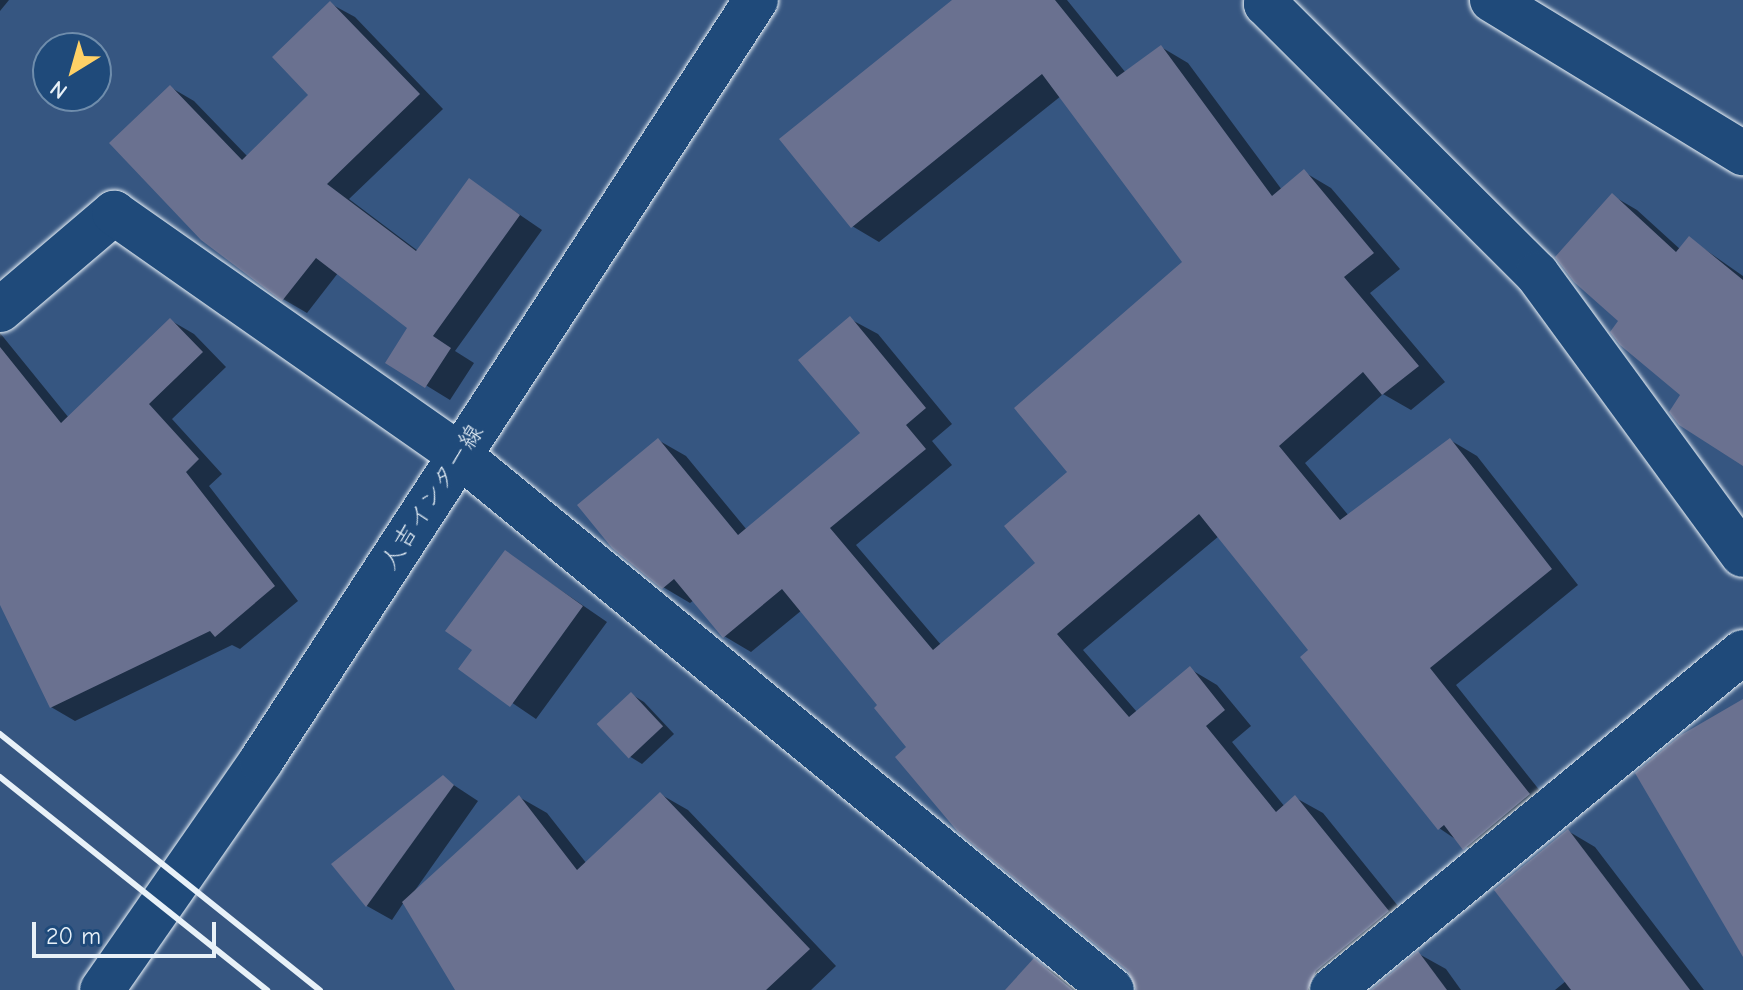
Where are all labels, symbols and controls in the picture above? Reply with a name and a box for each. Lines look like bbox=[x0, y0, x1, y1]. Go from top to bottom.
north arrow bbox=[32, 32, 112, 112]
text: N bbox=[45, 75, 72, 104]
street label: 人吉インター線 bbox=[374, 419, 490, 575]
scale bar bbox=[36, 906, 220, 956]
text: 20 m bbox=[46, 922, 101, 950]

